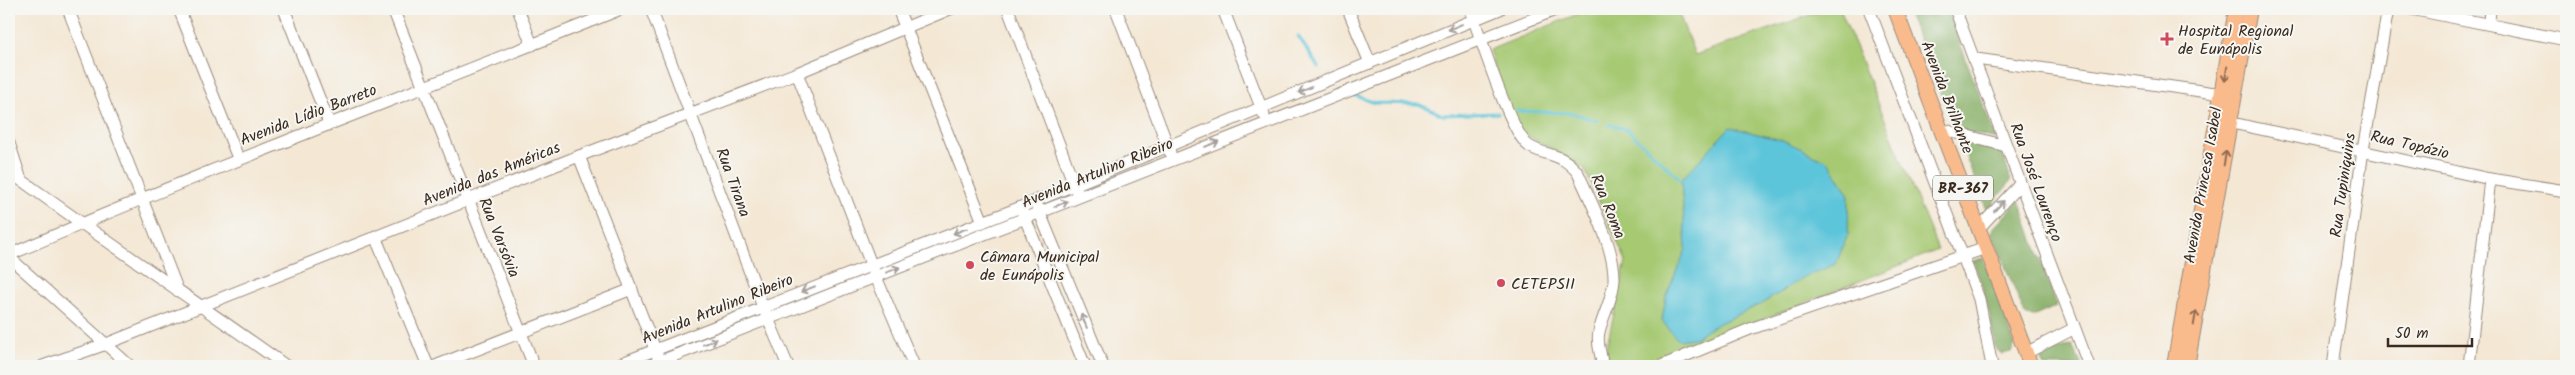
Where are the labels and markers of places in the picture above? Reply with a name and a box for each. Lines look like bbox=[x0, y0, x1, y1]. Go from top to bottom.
place label: Hospital Regional de Eunápolis bbox=[2178, 19, 2294, 62]
marker: Hospital Regional de Eunápolis bbox=[2160, 32, 2174, 46]
place label: Câmara Municipal de Eunápolis bbox=[980, 245, 1099, 288]
marker: Câmara Municipal de Eunápolis bbox=[964, 259, 976, 271]
place label: CETEPSII bbox=[1511, 272, 1575, 297]
marker: CETEPSII bbox=[1495, 277, 1507, 289]

